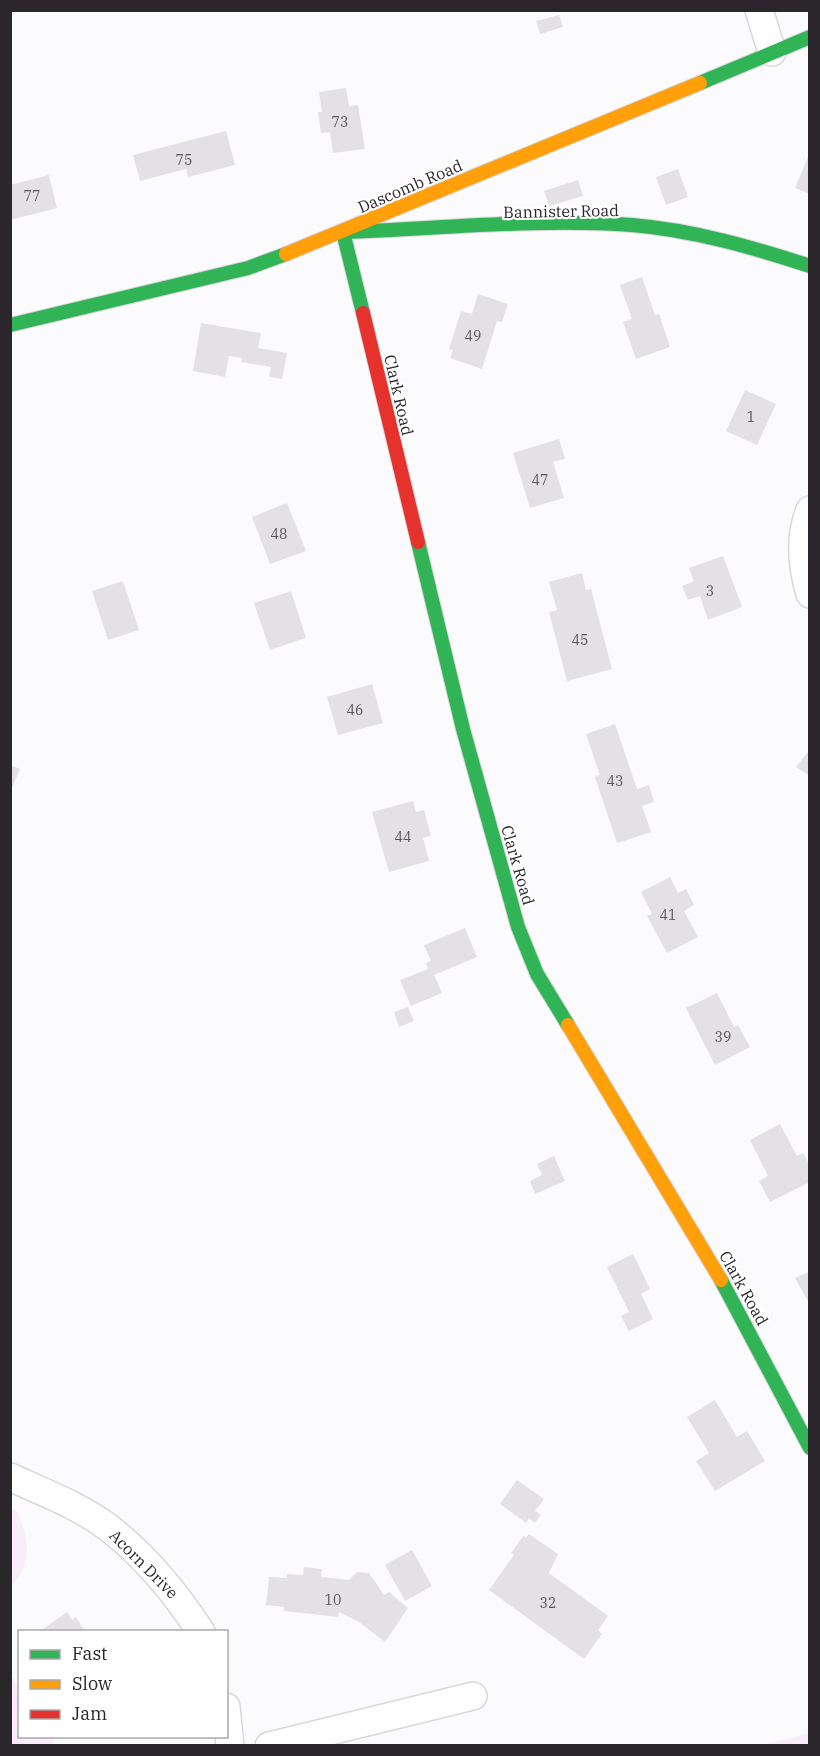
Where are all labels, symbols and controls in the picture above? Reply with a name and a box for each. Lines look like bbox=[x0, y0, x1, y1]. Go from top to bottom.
house number: 73 bbox=[332, 113, 348, 131]
house number: 75 bbox=[176, 151, 192, 169]
street label: Dascomb Road bbox=[355, 155, 466, 217]
house number: 77 bbox=[24, 187, 40, 205]
street label: Bannister Road bbox=[503, 200, 619, 222]
house number: 49 bbox=[465, 327, 481, 345]
street label: Clark Road bbox=[380, 353, 418, 438]
house number: 1 bbox=[747, 408, 755, 426]
house number: 47 bbox=[532, 471, 548, 489]
house number: 48 bbox=[271, 525, 287, 543]
house number: 3 bbox=[706, 582, 714, 600]
house number: 45 bbox=[572, 631, 588, 649]
house number: 46 bbox=[347, 701, 363, 719]
house number: 43 bbox=[607, 772, 623, 790]
street label: Clark Road bbox=[497, 823, 539, 908]
house number: 44 bbox=[395, 828, 411, 846]
house number: 41 bbox=[660, 906, 676, 924]
house number: 39 bbox=[715, 1028, 731, 1046]
street label: Clark Road bbox=[715, 1247, 773, 1329]
street label: Acorn Drive bbox=[105, 1525, 183, 1603]
house number: 10 bbox=[325, 1591, 341, 1609]
house number: 32 bbox=[540, 1594, 556, 1612]
legend bbox=[18, 1630, 228, 1738]
text: Fast bbox=[72, 1642, 107, 1665]
text: Slow bbox=[72, 1672, 112, 1695]
text: Jam bbox=[72, 1702, 107, 1725]

